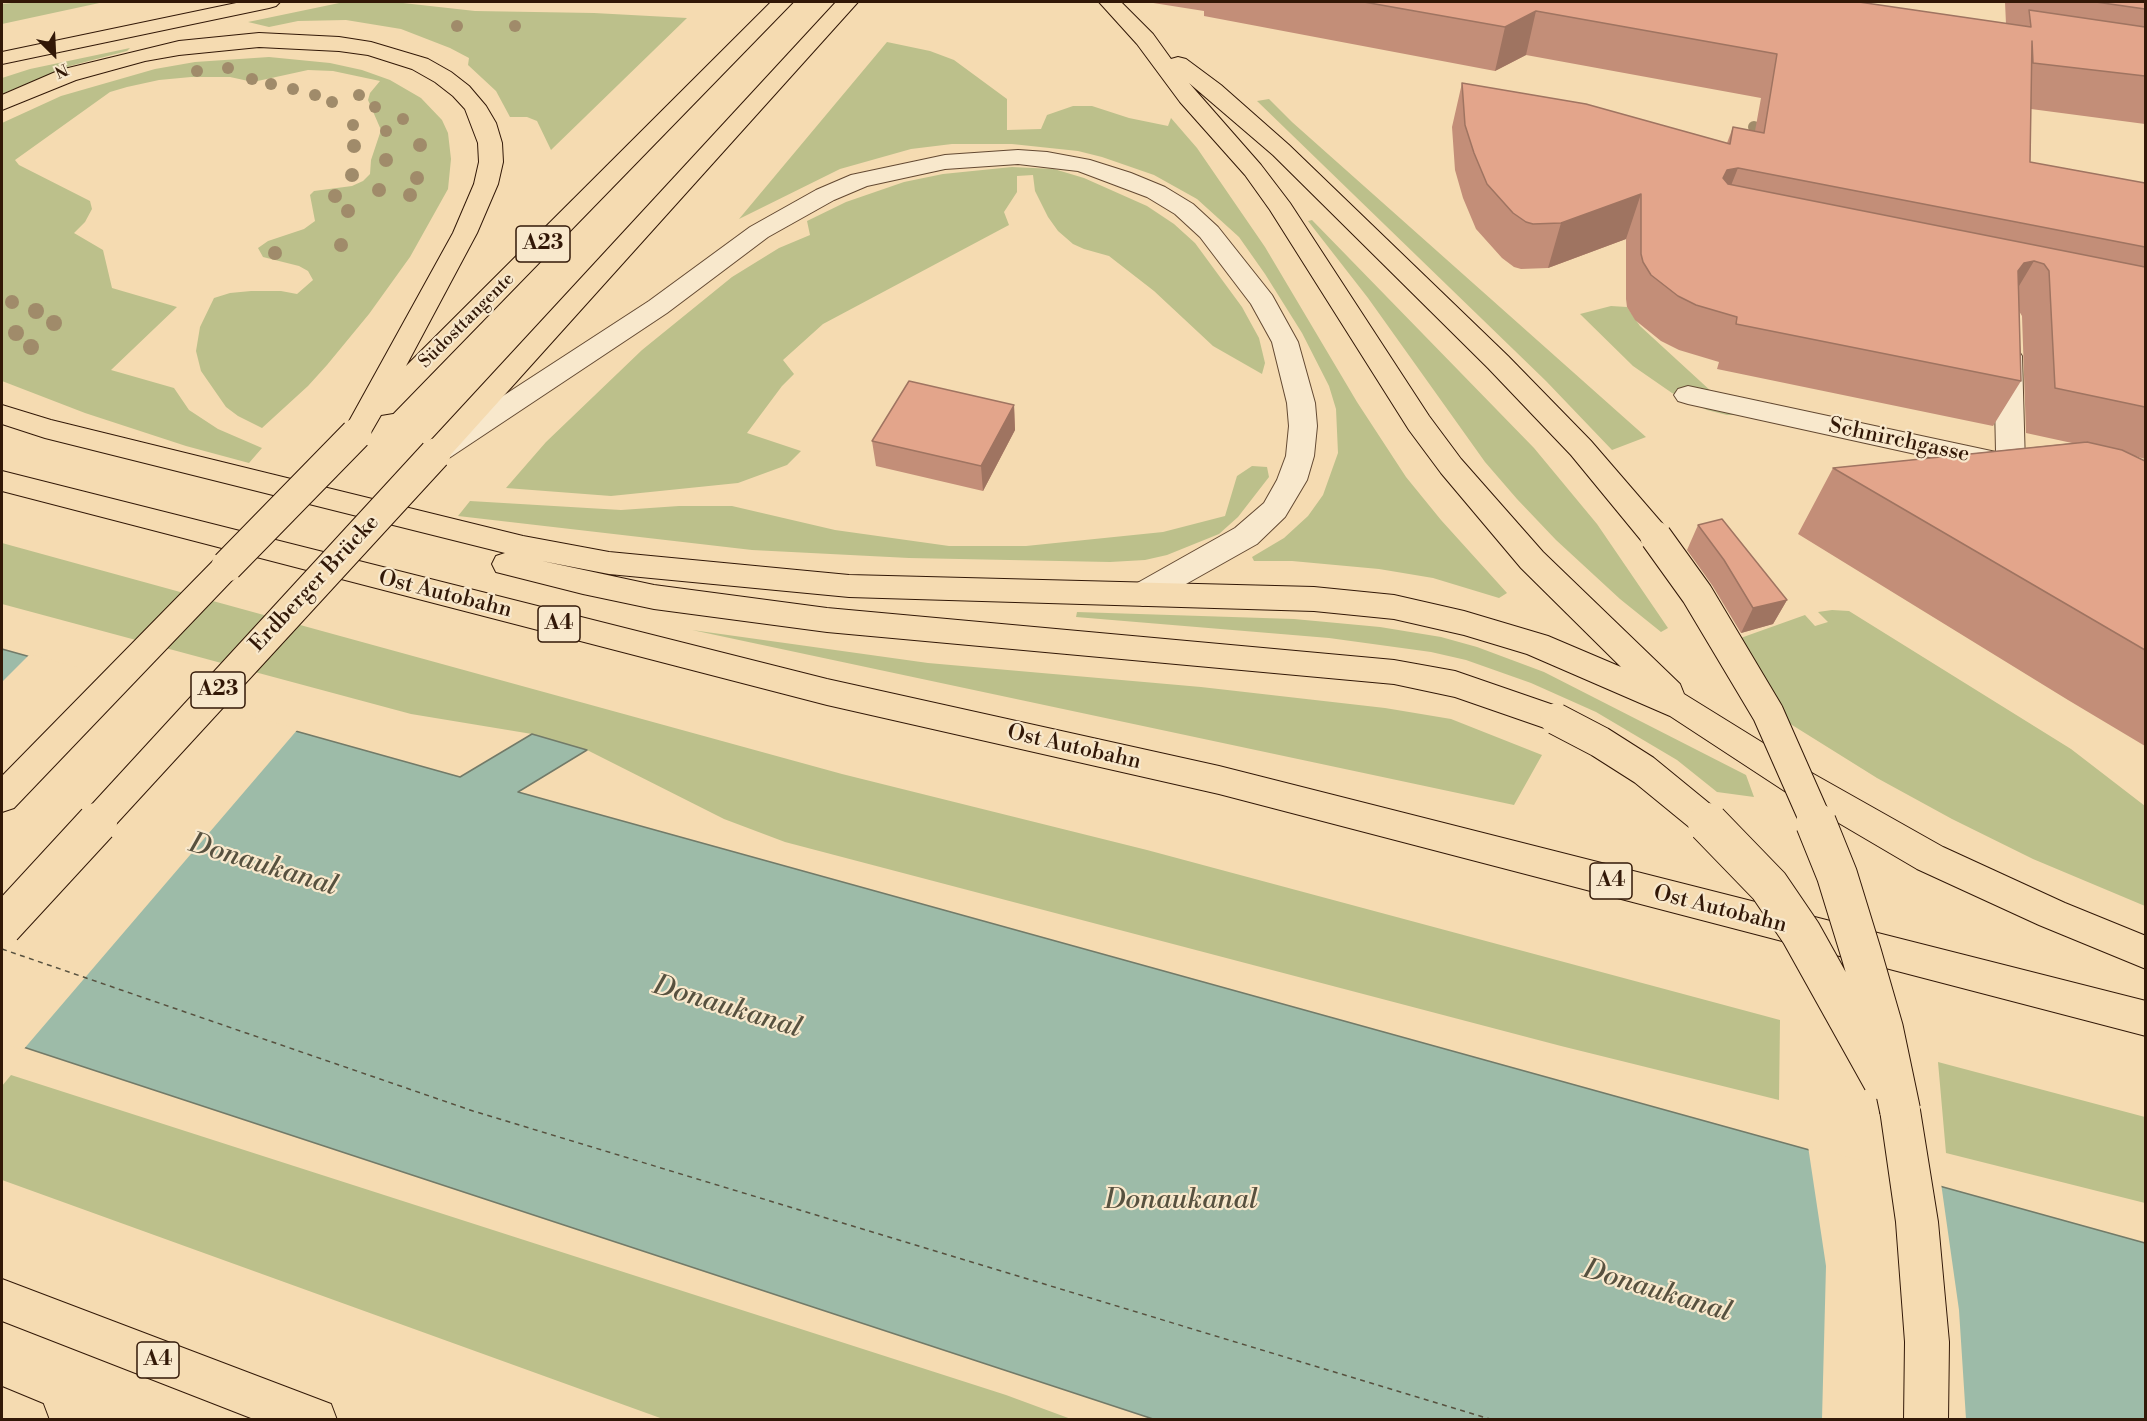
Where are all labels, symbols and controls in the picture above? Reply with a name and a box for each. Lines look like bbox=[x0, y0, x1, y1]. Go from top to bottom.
north arrow bbox=[24, 24, 84, 84]
text: N bbox=[51, 59, 71, 82]
road number: A23 bbox=[516, 226, 570, 262]
street label: Südosttangente bbox=[415, 269, 519, 373]
street label: Schnirchgasse bbox=[1826, 413, 1972, 469]
street label: Erdberger Brücke bbox=[245, 510, 385, 658]
street label: Ost Autobahn bbox=[376, 566, 514, 624]
road number: A4 bbox=[538, 606, 580, 642]
road number: A23 bbox=[191, 672, 245, 708]
street label: Ost Autobahn bbox=[1004, 720, 1144, 776]
water label: Donaukanal bbox=[185, 827, 341, 905]
road number: A4 bbox=[1590, 863, 1632, 899]
street label: Ost Autobahn bbox=[1651, 881, 1789, 939]
water label: Donaukanal bbox=[649, 969, 805, 1047]
water label: Donaukanal bbox=[1104, 1184, 1258, 1218]
water label: Donaukanal bbox=[1579, 1253, 1735, 1331]
road number: A4 bbox=[137, 1342, 179, 1378]

